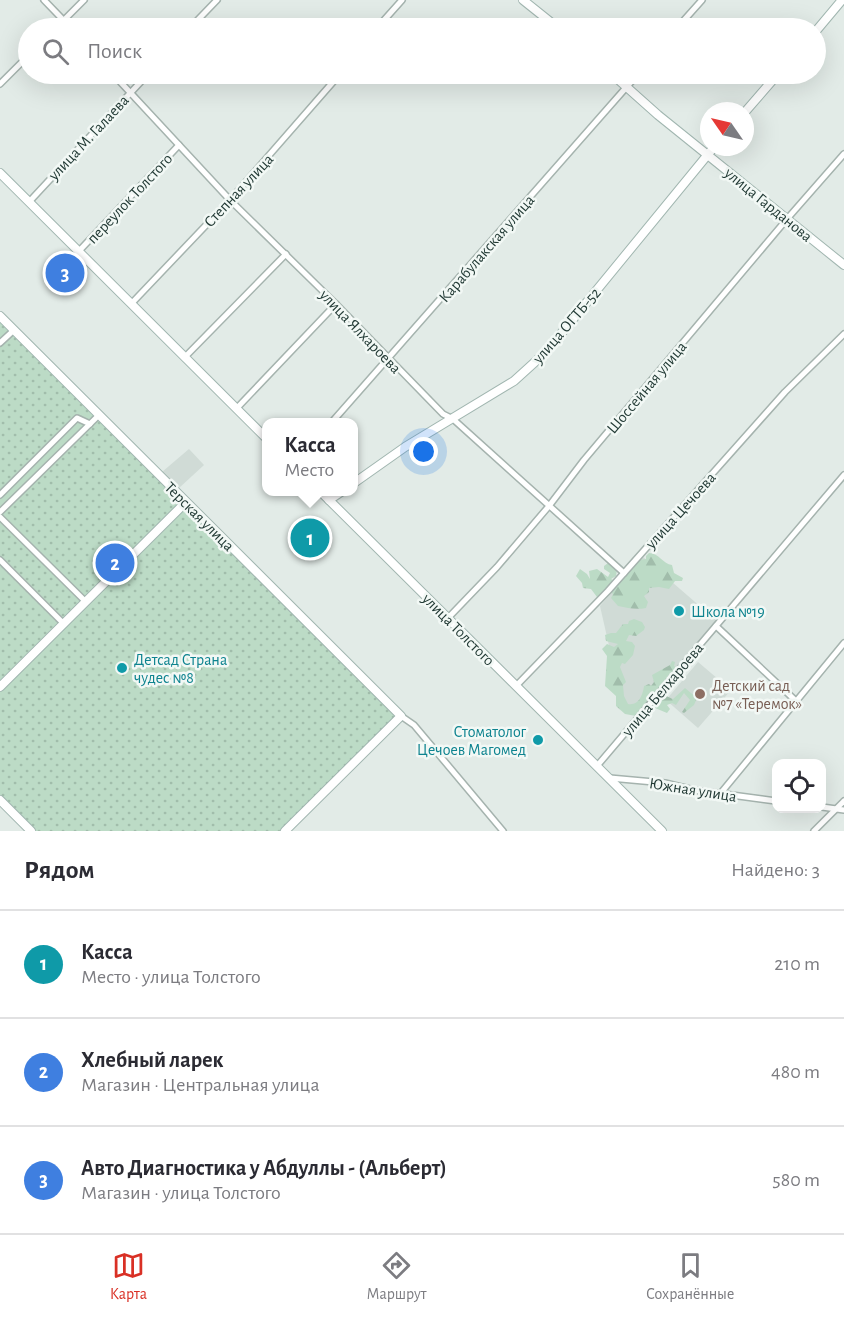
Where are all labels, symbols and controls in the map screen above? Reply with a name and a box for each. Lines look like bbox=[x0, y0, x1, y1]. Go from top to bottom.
search box bbox=[18, 18, 826, 84]
icon: search bbox=[39, 35, 72, 68]
text: Поиск bbox=[87, 40, 142, 62]
street label: улица М. Галаева bbox=[45, 92, 133, 185]
north arrow bbox=[700, 102, 754, 156]
street label: переулок Толстого bbox=[84, 150, 176, 248]
street label: Степная улица bbox=[201, 151, 277, 231]
street label: улица Гарданова bbox=[720, 164, 815, 246]
street label: Карабулакская улица bbox=[436, 192, 538, 306]
pin: 3 bbox=[46, 250, 84, 296]
street label: улица ОГТБ-52 bbox=[529, 285, 605, 368]
street label: улица Ялхароева bbox=[315, 286, 404, 377]
street label: Шоссейная улица bbox=[604, 339, 691, 437]
popup bbox=[262, 418, 358, 496]
text: Касса bbox=[284, 434, 336, 456]
your location bbox=[409, 437, 438, 466]
text: Место bbox=[284, 460, 334, 480]
street label: улица Цечоева bbox=[642, 469, 720, 553]
street label: Терская улица bbox=[161, 479, 237, 555]
pin: 1 bbox=[290, 516, 330, 560]
pin: 2 bbox=[96, 540, 134, 586]
street label: улица Толстого bbox=[418, 590, 498, 670]
marker: Школа №19 bbox=[672, 604, 686, 618]
place label: Школа №19 bbox=[691, 604, 765, 620]
street label: улица Белхароева bbox=[618, 640, 707, 741]
place label: Детсад Страна чудес №8 bbox=[134, 652, 227, 687]
marker: Детсад Страна чудес №8 bbox=[115, 661, 129, 675]
place label: Детский сад №7 «Теремок» bbox=[712, 678, 802, 712]
marker: Детский сад №7 «Теремок» bbox=[693, 687, 707, 701]
place label: Стоматолог Цечоев Магомед bbox=[417, 724, 526, 758]
marker: Стоматолог Цечоев Магомед bbox=[531, 733, 545, 747]
map controls bbox=[772, 759, 826, 813]
button: locate bbox=[772, 759, 826, 813]
street label: Южная улица bbox=[648, 775, 738, 806]
text: Рядом bbox=[24, 857, 95, 883]
text: Найдено: 3 bbox=[731, 860, 820, 880]
text: Касса bbox=[81, 941, 133, 963]
text: 1 bbox=[40, 954, 47, 974]
text: 210 m bbox=[774, 954, 820, 974]
text: Место · улица Толстого bbox=[81, 967, 261, 987]
text: Хлебный ларек bbox=[81, 1049, 223, 1071]
text: 2 bbox=[39, 1062, 48, 1082]
text: 480 m bbox=[771, 1062, 820, 1082]
text: Магазин · Центральная улица bbox=[81, 1075, 320, 1095]
text: Авто Диагностика у Абдуллы - (Альберт) bbox=[81, 1157, 447, 1179]
text: 3 bbox=[39, 1170, 48, 1190]
text: 580 m bbox=[772, 1170, 820, 1190]
text: Магазин · улица Толстого bbox=[81, 1183, 281, 1203]
tab: Карта bbox=[110, 1249, 147, 1304]
tab: Маршрут bbox=[367, 1249, 427, 1304]
tab: Сохранённые bbox=[646, 1249, 734, 1304]

